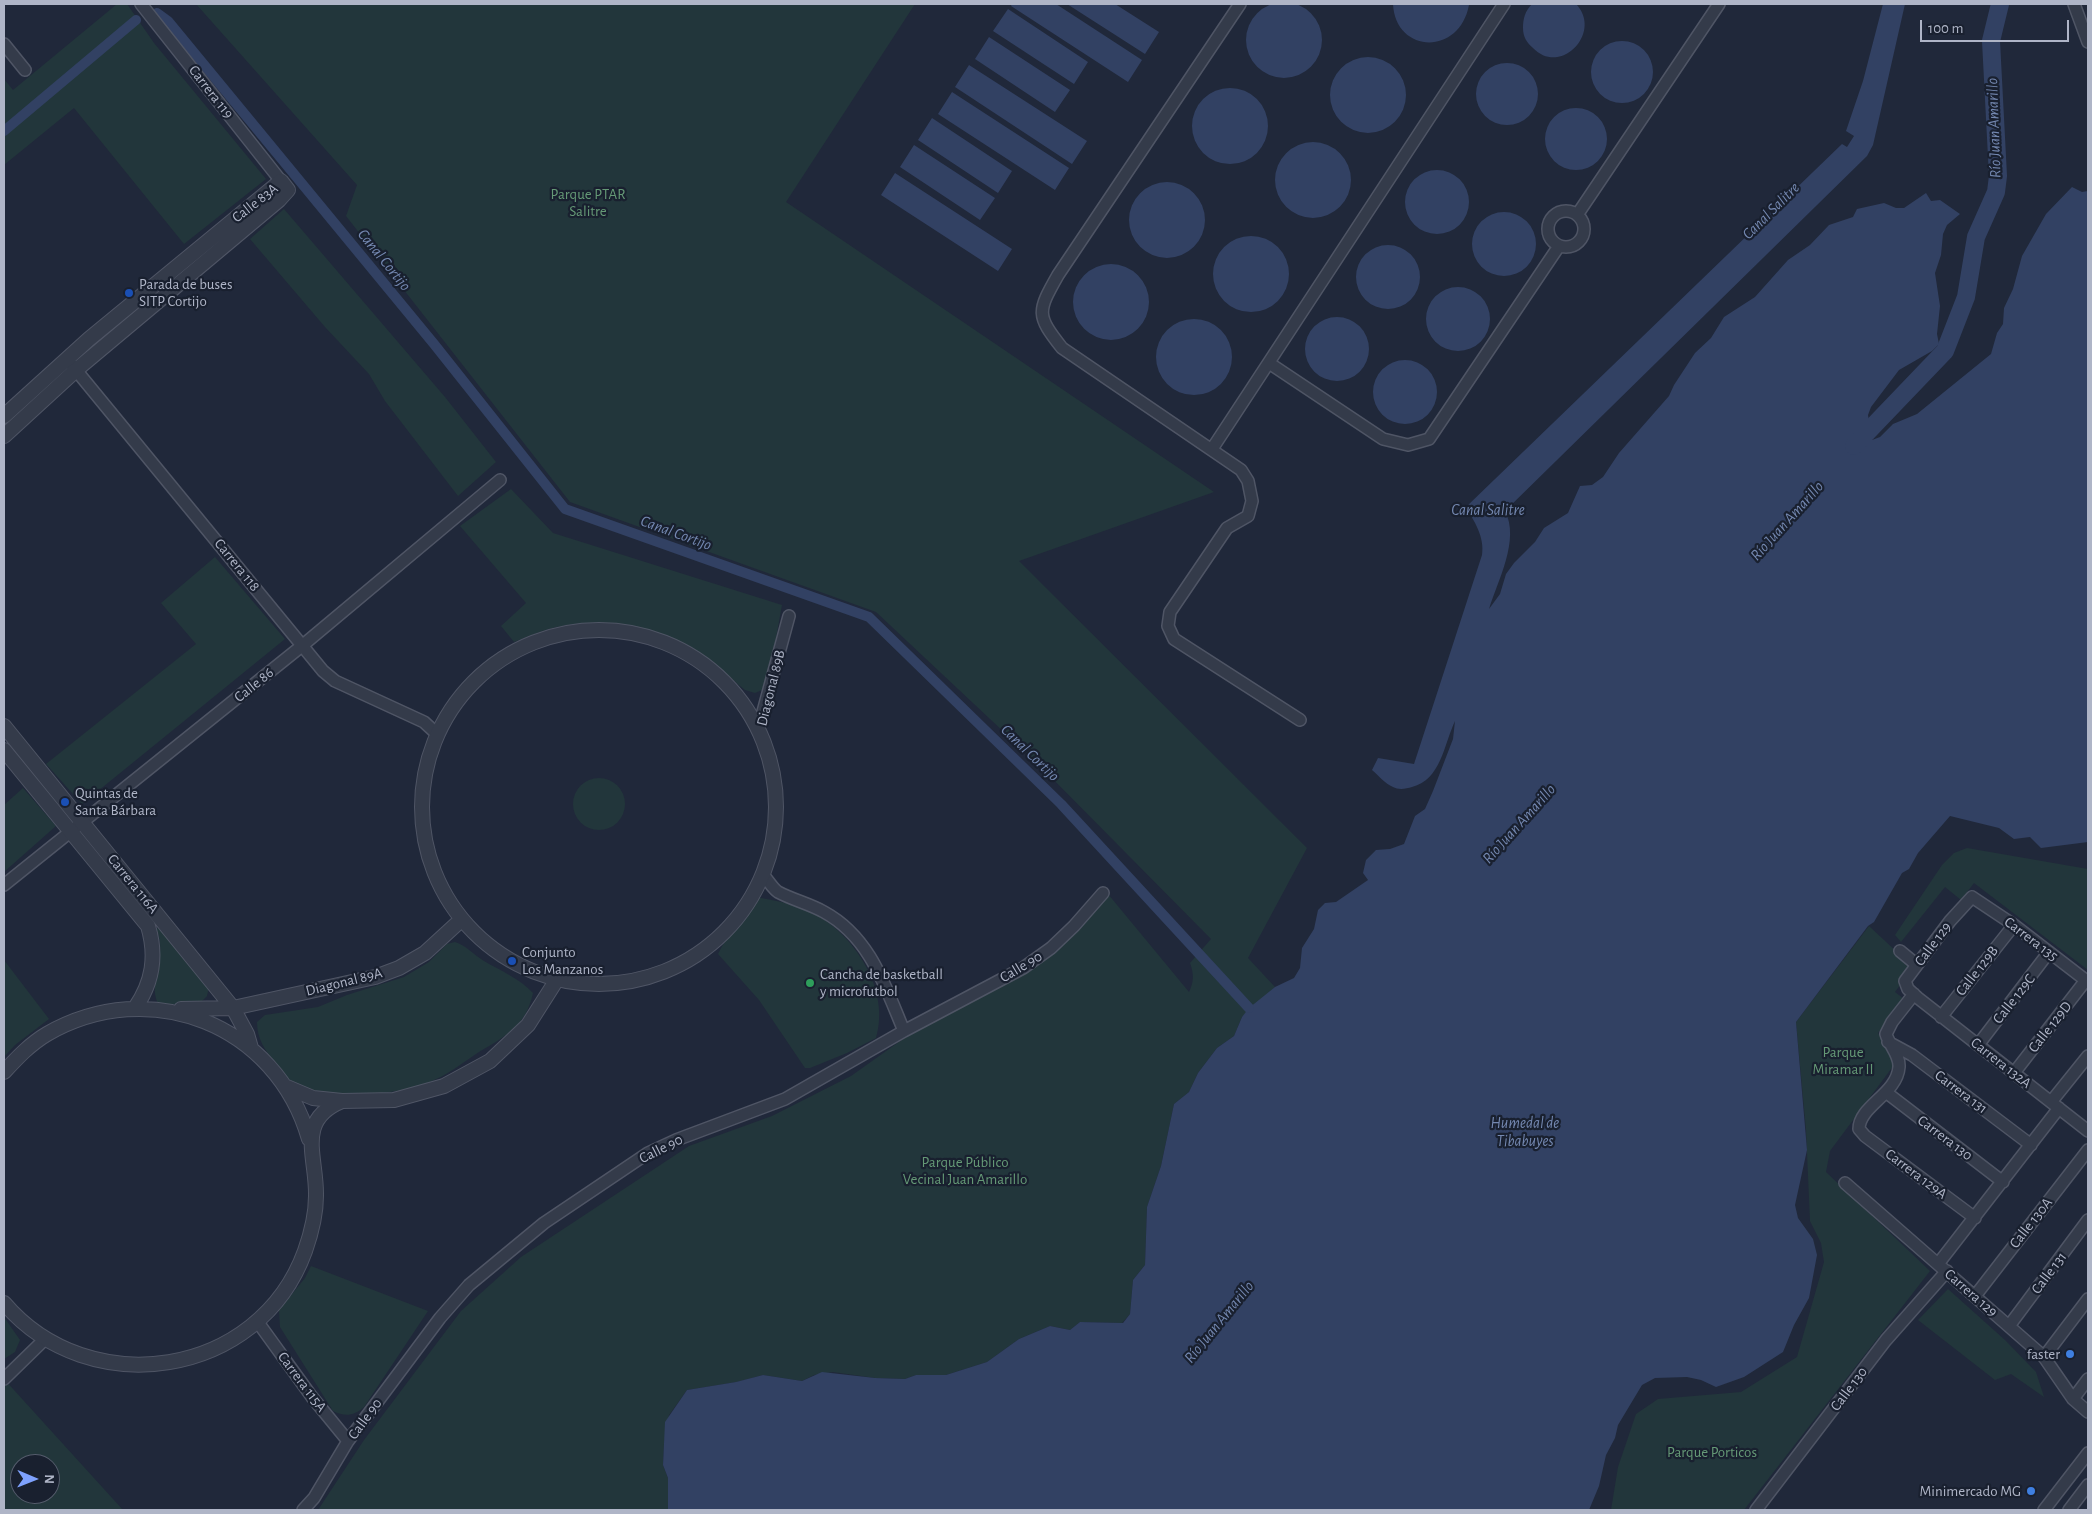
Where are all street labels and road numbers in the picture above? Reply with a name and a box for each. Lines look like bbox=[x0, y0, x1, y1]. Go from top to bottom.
street label: Carrera 119 bbox=[185, 62, 237, 122]
street label: Calle 83A bbox=[228, 179, 282, 227]
street label: Carrera 118 bbox=[210, 535, 264, 595]
street label: Diagonal 89B bbox=[753, 648, 789, 728]
street label: Calle 86 bbox=[231, 664, 277, 706]
street label: Carrera 116A bbox=[104, 851, 162, 917]
street label: Carrera 135 bbox=[2000, 913, 2062, 965]
street label: Calle 129 bbox=[1911, 918, 1955, 970]
street label: Calle 129B bbox=[1952, 942, 2002, 1000]
street label: Calle 90 bbox=[996, 947, 1046, 987]
street label: Diagonal 89A bbox=[304, 964, 384, 1000]
street label: Calle 129C bbox=[1989, 970, 2039, 1028]
street label: Calle 129D bbox=[2024, 998, 2076, 1056]
street label: Carrera 132A bbox=[1967, 1034, 2035, 1092]
street label: Carrera 131 bbox=[1931, 1066, 1991, 1118]
street label: Carrera 130 bbox=[1914, 1111, 1976, 1165]
street label: Calle 90 bbox=[636, 1130, 686, 1168]
street label: Carrera 129A bbox=[1881, 1145, 1951, 1203]
street label: Calle 130A bbox=[2006, 1194, 2056, 1252]
street label: Calle 131 bbox=[2027, 1248, 2071, 1298]
street label: Carrera 129 bbox=[1941, 1265, 2001, 1321]
street label: Carrera 115A bbox=[274, 1348, 330, 1416]
street label: Calle 130 bbox=[1827, 1363, 1871, 1415]
street label: Calle 90 bbox=[344, 1395, 386, 1443]

